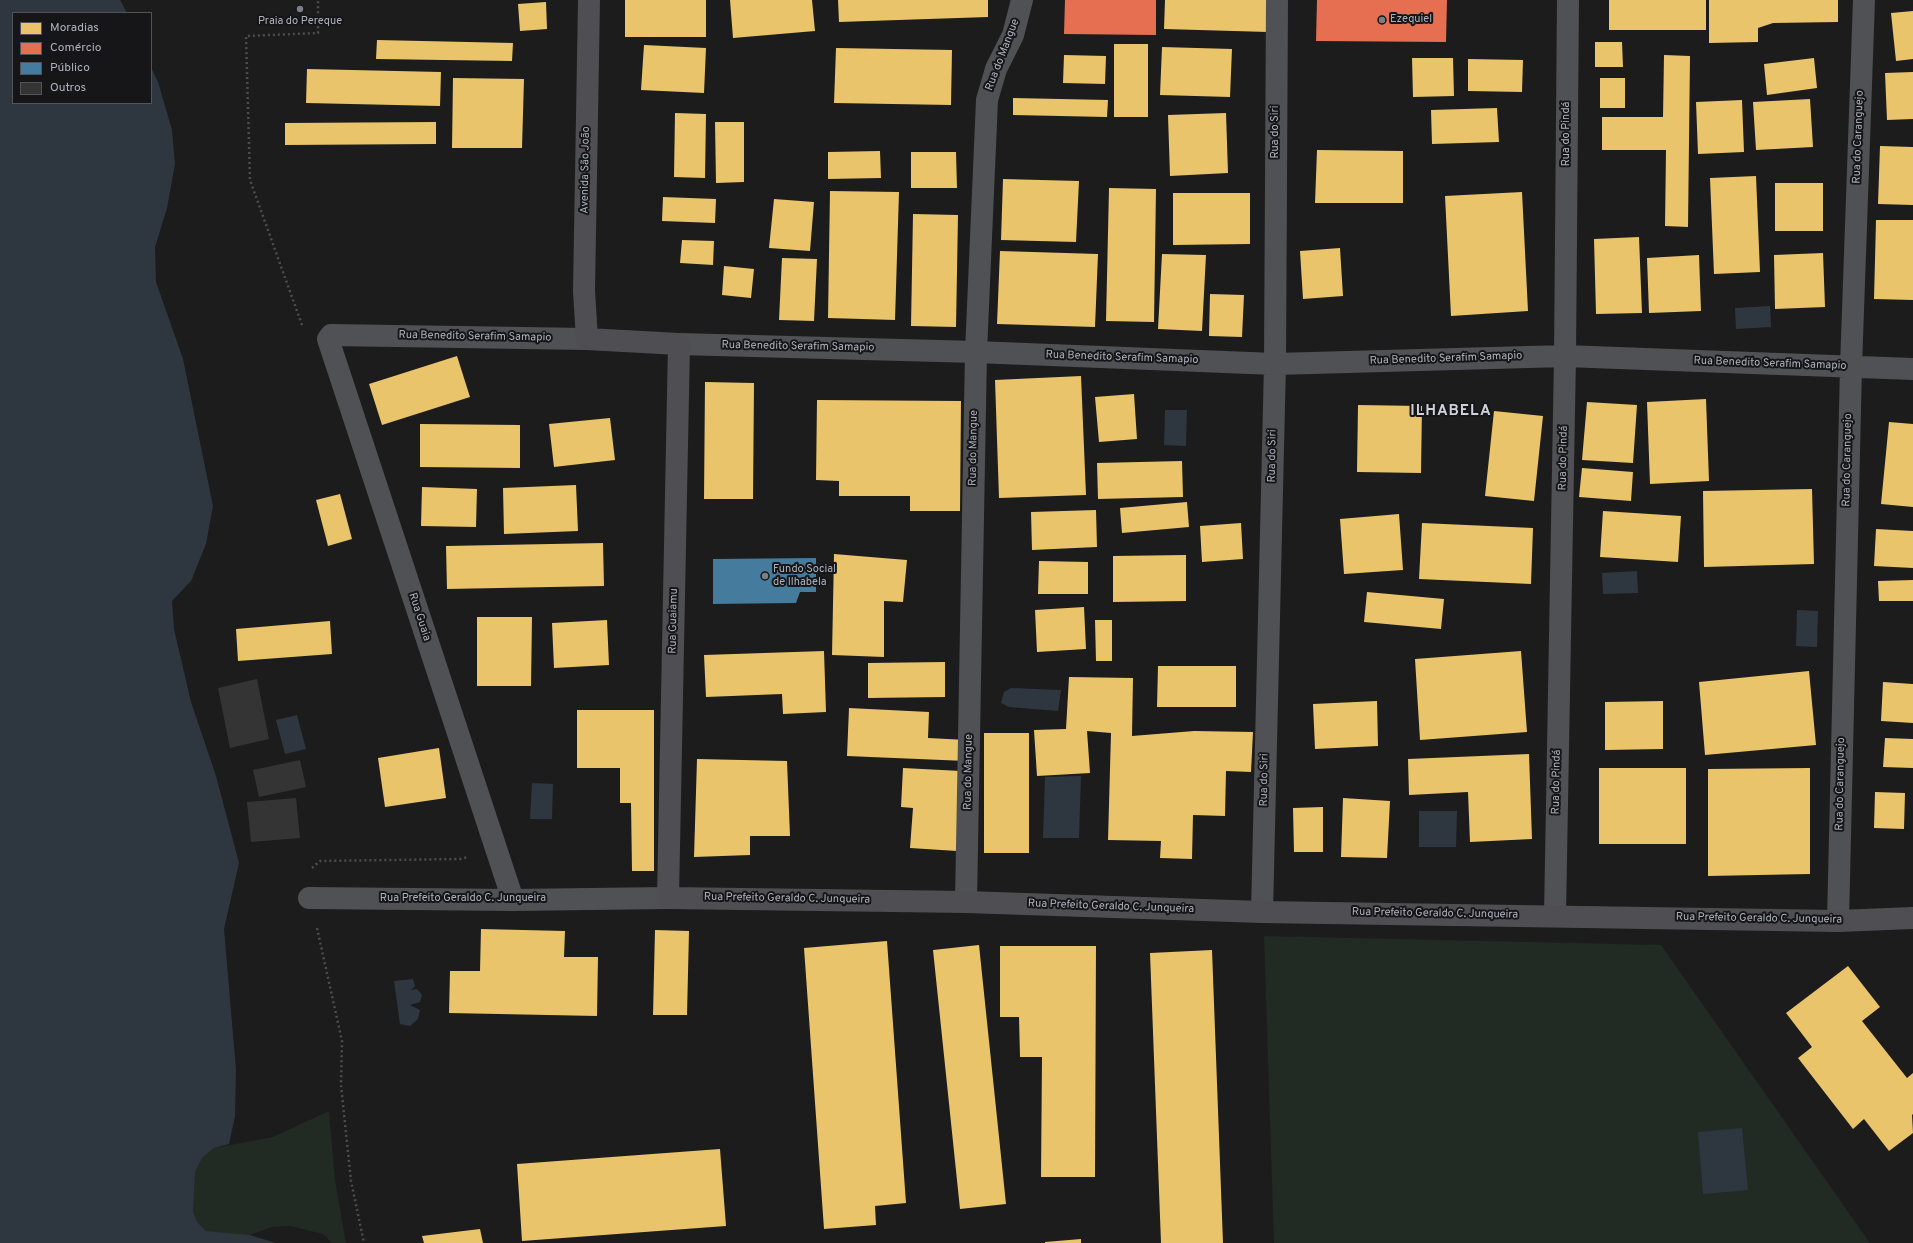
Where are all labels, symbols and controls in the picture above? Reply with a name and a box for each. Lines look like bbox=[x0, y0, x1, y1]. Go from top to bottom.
marker: Praia do Pereque bbox=[295, 4, 305, 14]
legend bbox=[12, 12, 152, 104]
place label: Ezequiel bbox=[1390, 13, 1432, 27]
place label: Praia do Pereque bbox=[258, 15, 342, 29]
marker: Ezequiel bbox=[1377, 15, 1387, 25]
street label: Rua do Mangue bbox=[983, 17, 1023, 93]
text: Moradias bbox=[50, 20, 99, 36]
text: Comércio bbox=[50, 40, 101, 56]
text: Público bbox=[50, 60, 90, 76]
text: Outros bbox=[50, 80, 86, 96]
street label: Rua do Caranguejo bbox=[1851, 90, 1867, 184]
street label: Rua do Pindá bbox=[1560, 102, 1574, 166]
street label: Rua do Siri bbox=[1269, 105, 1283, 159]
street label: Avenida São João bbox=[579, 126, 593, 214]
street label: Rua Benedito Serafim Samapio bbox=[398, 329, 552, 345]
street label: Rua Benedito Serafim Samapio bbox=[721, 339, 875, 355]
street label: Rua Benedito Serafim Samapio bbox=[1045, 349, 1199, 367]
street label: Rua Benedito Serafim Samapio bbox=[1369, 350, 1523, 368]
street label: Rua Benedito Serafim Samapio bbox=[1693, 355, 1847, 373]
district label: ILHABELA bbox=[1410, 403, 1492, 421]
street label: Rua do Mangue bbox=[967, 410, 981, 486]
street label: Rua do Caranguejo bbox=[1841, 413, 1855, 507]
street label: Rua do Pindá bbox=[1557, 426, 1571, 490]
street label: Rua do Siri bbox=[1266, 429, 1280, 483]
place label: Fundo Social de Ilhabela bbox=[773, 563, 836, 589]
marker: Fundo Social de Ilhabela bbox=[760, 571, 770, 581]
street label: Rua Guaiamu bbox=[667, 588, 681, 654]
street label: Rua Guaia bbox=[405, 591, 433, 643]
street label: Rua do Mangue bbox=[962, 734, 976, 810]
street label: Rua do Caranguejo bbox=[1834, 737, 1848, 831]
street label: Rua do Pindá bbox=[1550, 750, 1564, 814]
street label: Rua do Siri bbox=[1258, 753, 1272, 807]
street label: Rua Prefeito Geraldo C. Junqueira bbox=[704, 891, 870, 907]
street label: Rua Prefeito Geraldo C. Junqueira bbox=[380, 892, 546, 906]
street label: Rua Prefeito Geraldo C. Junqueira bbox=[1028, 898, 1194, 916]
street label: Rua Prefeito Geraldo C. Junqueira bbox=[1352, 906, 1518, 922]
street label: Rua Prefeito Geraldo C. Junqueira bbox=[1676, 911, 1842, 927]

